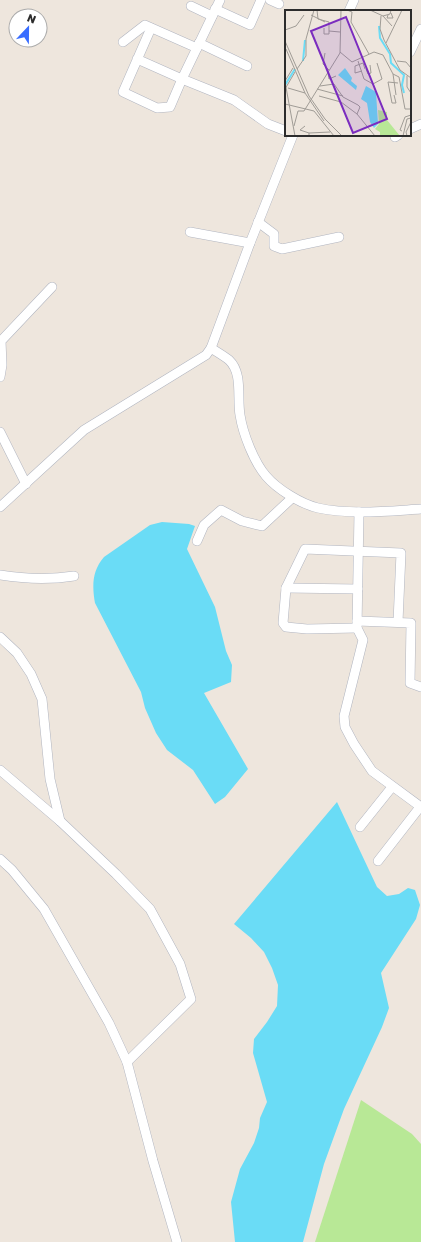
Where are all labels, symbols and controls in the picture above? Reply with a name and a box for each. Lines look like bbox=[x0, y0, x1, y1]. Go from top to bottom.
north arrow bbox=[8, 8, 48, 48]
inset map bbox=[285, 10, 411, 136]
text: N bbox=[26, 11, 38, 26]

